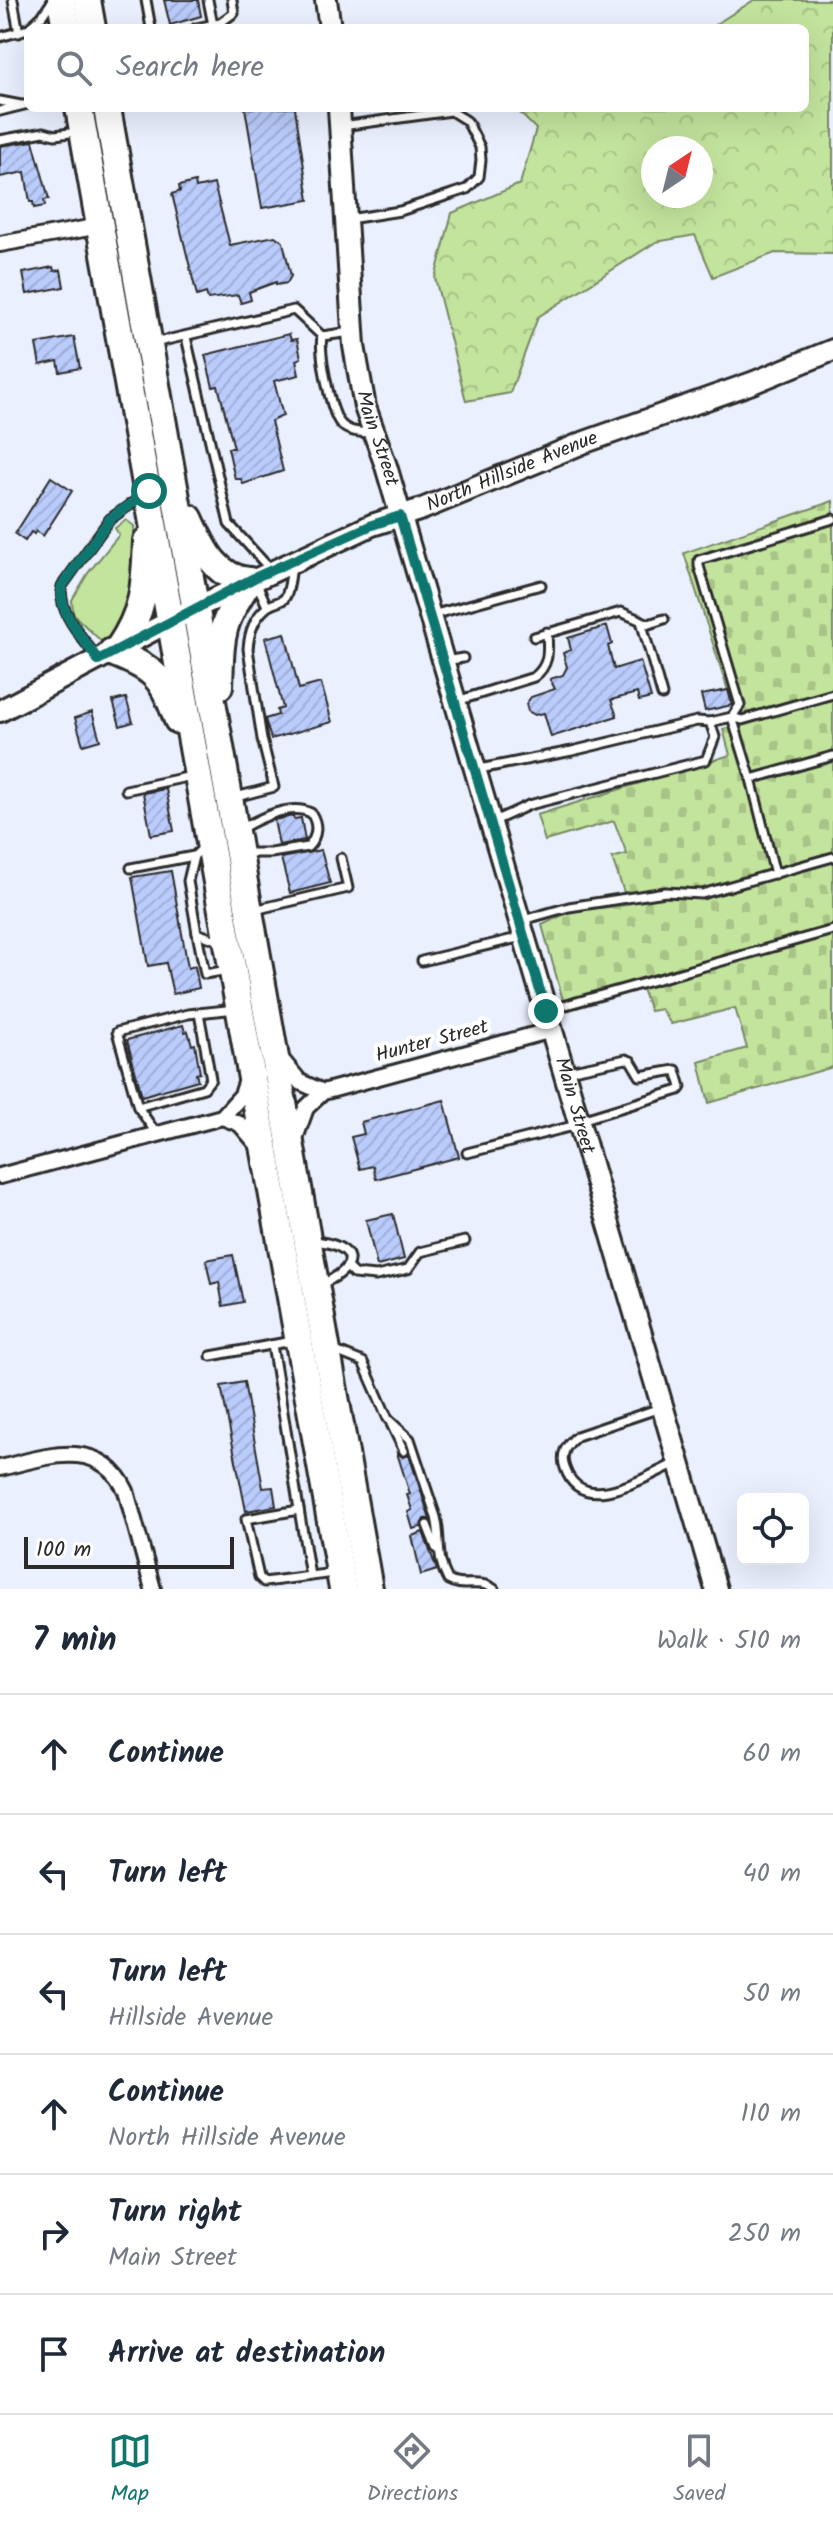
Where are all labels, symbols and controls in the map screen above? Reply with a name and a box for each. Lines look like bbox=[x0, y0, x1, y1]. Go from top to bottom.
search box bbox=[24, 24, 809, 112]
text: Search here bbox=[116, 44, 264, 92]
icon: search bbox=[52, 46, 96, 90]
north arrow bbox=[641, 136, 713, 208]
street label: Main Street bbox=[346, 388, 407, 491]
street label: North Hillside Avenue bbox=[421, 423, 602, 522]
route start bbox=[131, 473, 167, 509]
route end bbox=[528, 993, 564, 1029]
street label: Hunter Street bbox=[372, 1011, 492, 1072]
street label: Main Street bbox=[545, 1054, 603, 1158]
map controls bbox=[737, 1493, 809, 1565]
button: locate bbox=[737, 1493, 809, 1565]
scale bar bbox=[24, 1533, 234, 1569]
text: 100 m bbox=[36, 1533, 91, 1568]
text: 7 min bbox=[32, 1614, 117, 1668]
text: Walk · 510 m bbox=[657, 1620, 801, 1662]
text: Continue bbox=[108, 1730, 224, 1778]
icon: ahead bbox=[32, 1732, 76, 1776]
text: 60 m bbox=[742, 1733, 801, 1775]
text: Turn left bbox=[108, 1850, 227, 1898]
icon: left bbox=[32, 1852, 76, 1896]
text: 40 m bbox=[743, 1853, 801, 1895]
text: Turn left bbox=[108, 1949, 227, 1997]
icon: left bbox=[32, 1972, 76, 2016]
text: 50 m bbox=[743, 1973, 801, 2015]
text: Hillside Avenue bbox=[108, 1997, 273, 2039]
text: Continue bbox=[108, 2069, 224, 2117]
icon: ahead bbox=[32, 2092, 76, 2136]
text: 110 m bbox=[741, 2093, 801, 2135]
text: North Hillside Avenue bbox=[108, 2117, 346, 2159]
text: Turn right bbox=[108, 2189, 241, 2237]
icon: right bbox=[32, 2212, 76, 2256]
text: 250 m bbox=[728, 2213, 801, 2255]
text: Main Street bbox=[108, 2237, 237, 2279]
text: Arrive at destination bbox=[108, 2330, 385, 2378]
icon: arrive bbox=[32, 2332, 76, 2376]
tab: Map bbox=[108, 2429, 152, 2512]
tab: Directions bbox=[367, 2429, 458, 2512]
tab: Saved bbox=[673, 2429, 725, 2512]

